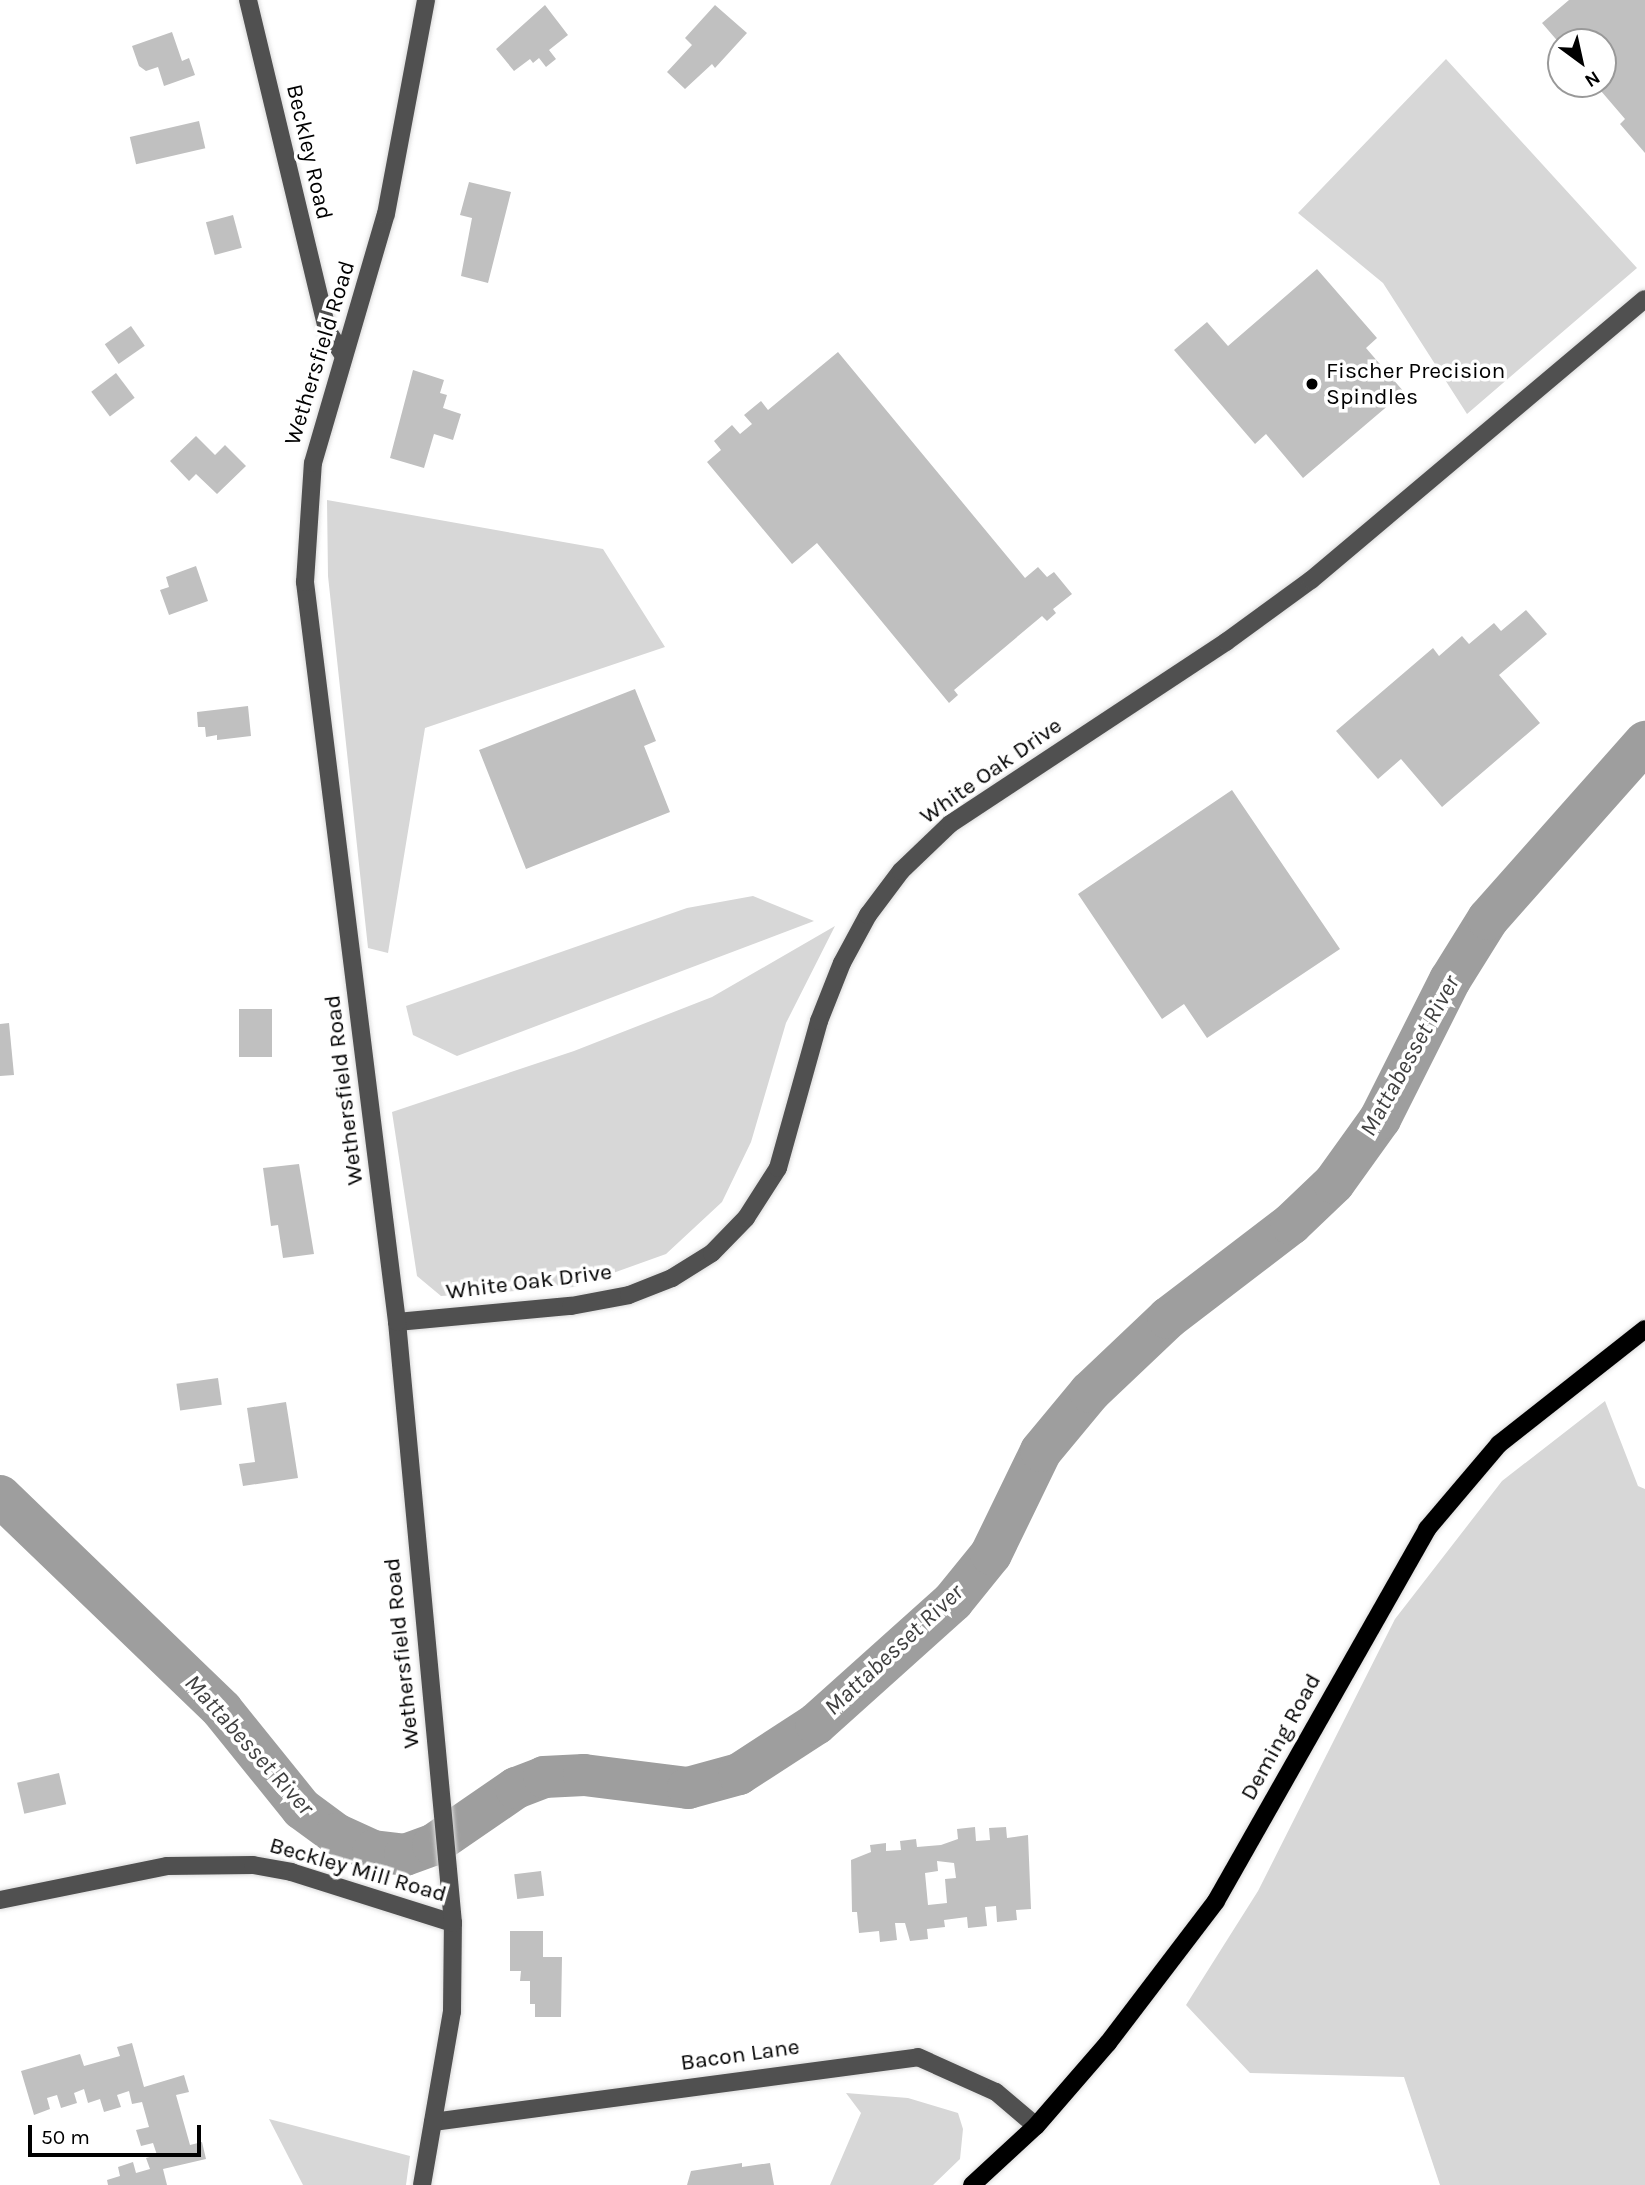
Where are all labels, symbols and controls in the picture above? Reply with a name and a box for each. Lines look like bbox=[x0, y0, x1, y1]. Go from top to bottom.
north arrow bbox=[1547, 28, 1617, 98]
text: N bbox=[1581, 66, 1604, 92]
street label: Beckley Road bbox=[280, 82, 338, 222]
street label: Wethersfield Road bbox=[279, 257, 361, 449]
place label: Fischer Precision Spindles bbox=[1326, 357, 1505, 411]
marker: Fischer Precision Spindles bbox=[1304, 376, 1320, 392]
street label: White Oak Drive bbox=[915, 712, 1067, 830]
water label: Mattabesset River bbox=[1354, 971, 1466, 1141]
street label: Wethersfield Road bbox=[319, 993, 369, 1187]
street label: White Oak Drive bbox=[445, 1258, 613, 1306]
street label: Wethersfield Road bbox=[378, 1556, 426, 1750]
water label: Mattabesset River bbox=[819, 1578, 969, 1722]
water label: Mattabesset River bbox=[178, 1669, 320, 1821]
street label: Deming Road bbox=[1235, 1669, 1327, 1805]
street label: Beckley Mill Road bbox=[266, 1832, 450, 1908]
street label: Bacon Lane bbox=[679, 2033, 801, 2077]
scale bar bbox=[32, 2112, 205, 2156]
text: 50 m bbox=[41, 2125, 90, 2149]

